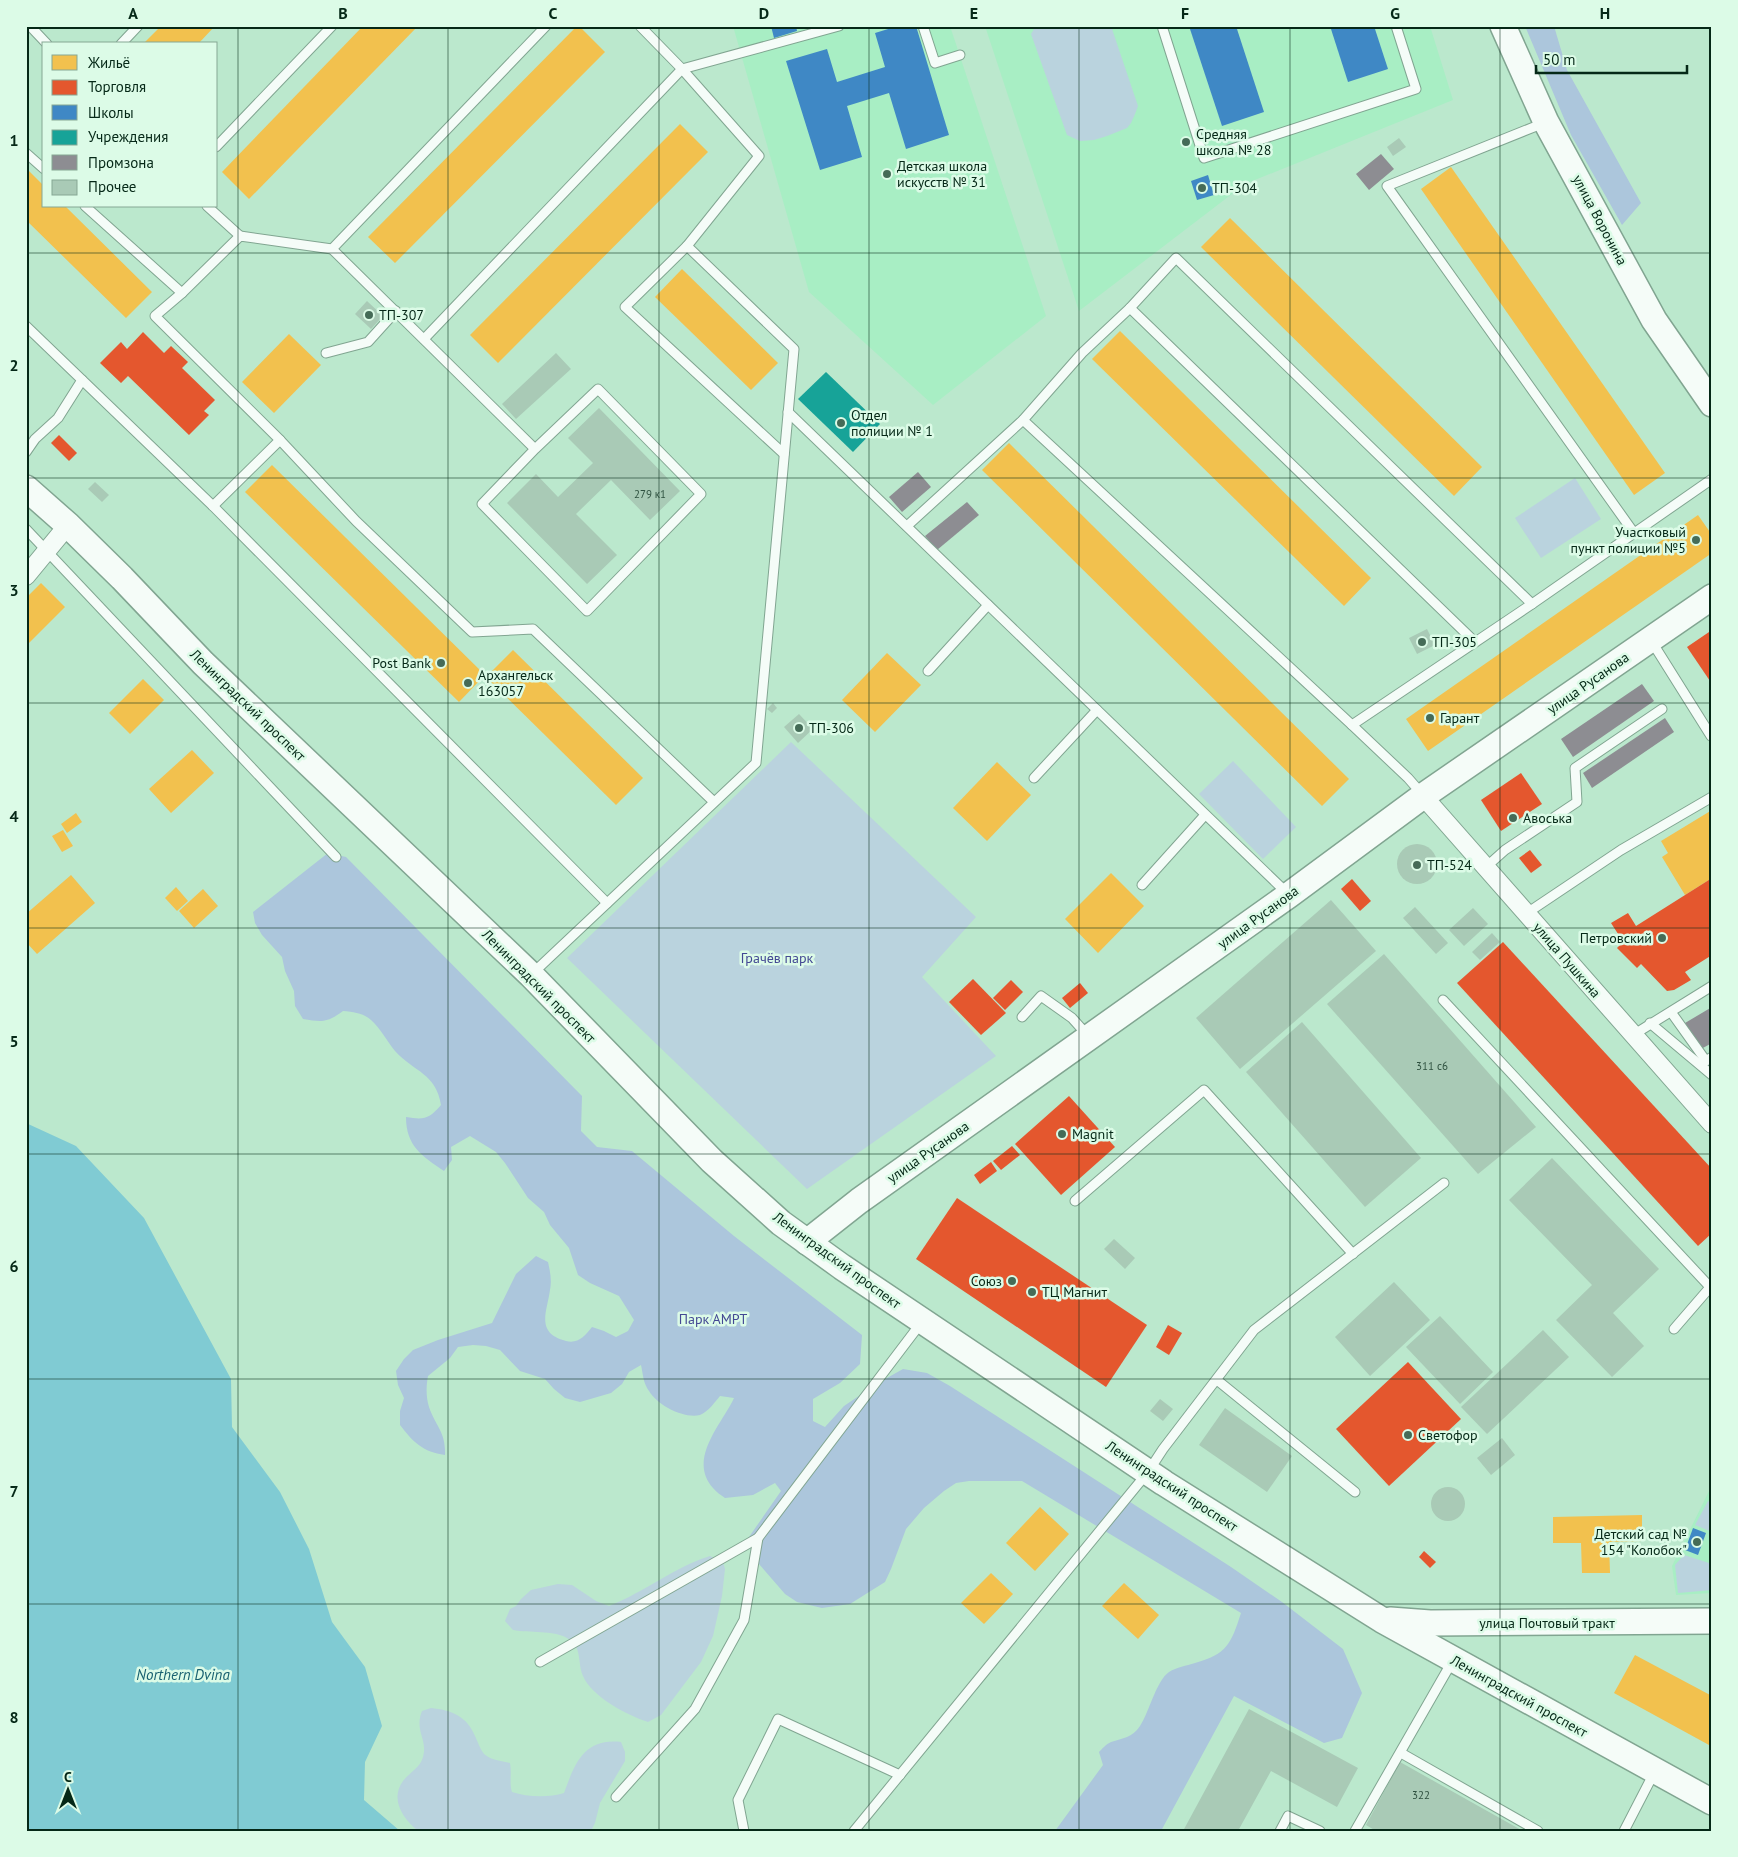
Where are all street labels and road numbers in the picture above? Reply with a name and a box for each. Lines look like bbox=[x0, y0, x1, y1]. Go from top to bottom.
street label: улица Воронина bbox=[1569, 172, 1631, 268]
street label: Ленинградский проспект bbox=[186, 644, 310, 765]
street label: улица Русанова bbox=[1544, 648, 1632, 718]
street label: улица Русанова bbox=[1214, 882, 1302, 952]
street label: улица Пушкина bbox=[1529, 919, 1605, 1002]
street label: Ленинградский проспект bbox=[478, 925, 600, 1047]
street label: улица Русанова bbox=[884, 1117, 972, 1187]
street label: Ленинградский проспект bbox=[769, 1207, 905, 1313]
street label: Ленинградский проспект bbox=[1102, 1436, 1242, 1536]
street label: улица Почтовый тракт bbox=[1479, 1614, 1615, 1632]
street label: Ленинградский проспект bbox=[1447, 1650, 1591, 1741]

